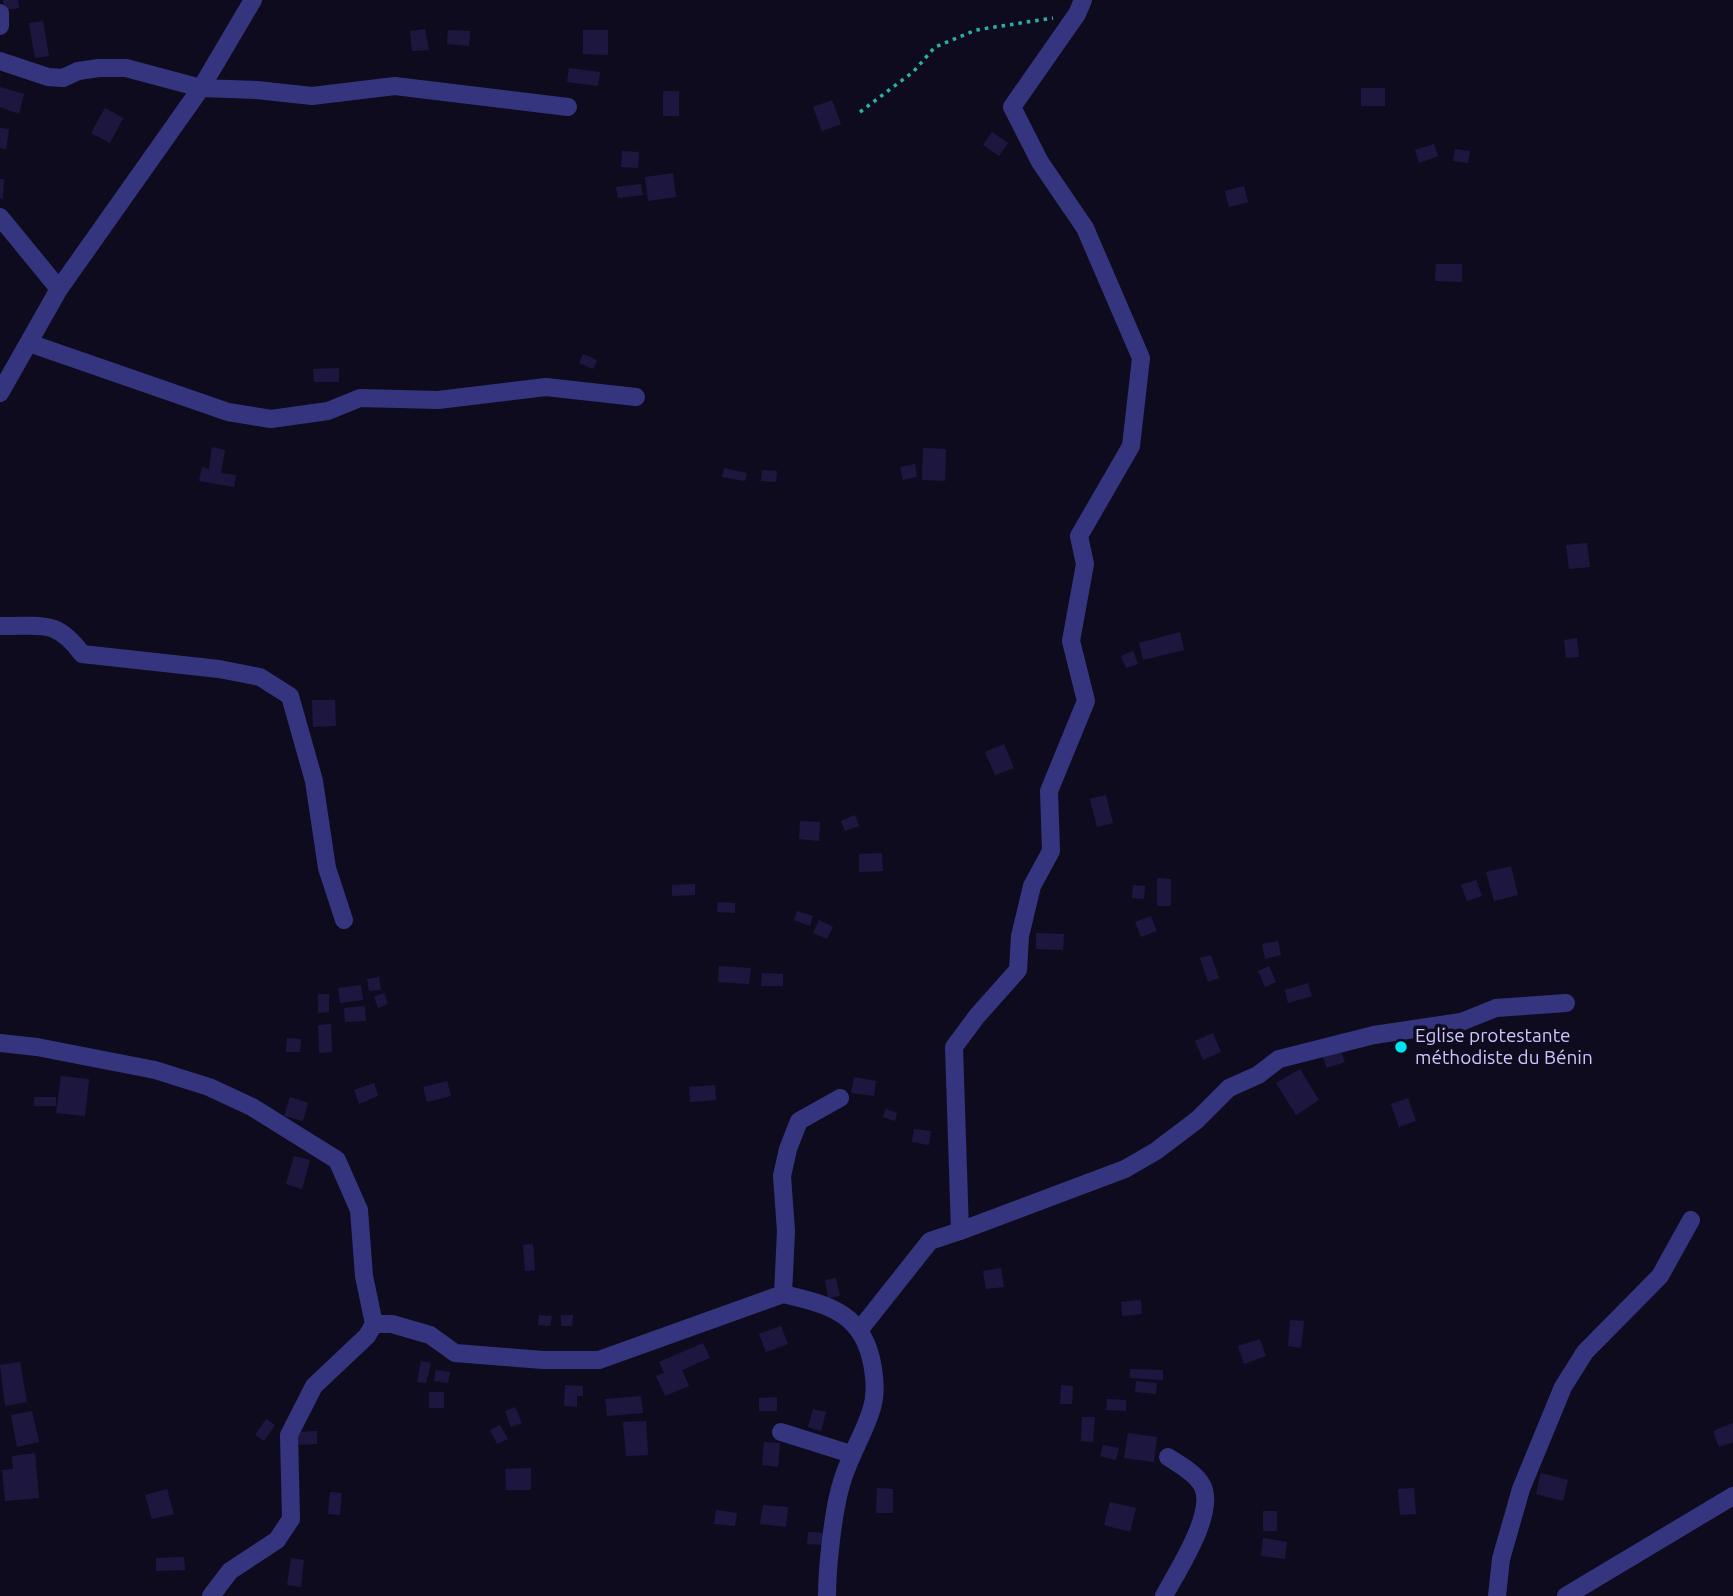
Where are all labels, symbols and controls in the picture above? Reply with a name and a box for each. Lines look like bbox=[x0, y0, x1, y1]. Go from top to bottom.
place label: Eglise protestante méthodiste du Bénin bbox=[1415, 1025, 1593, 1069]
marker: Eglise protestante méthodiste du Bénin bbox=[1393, 1039, 1409, 1055]

